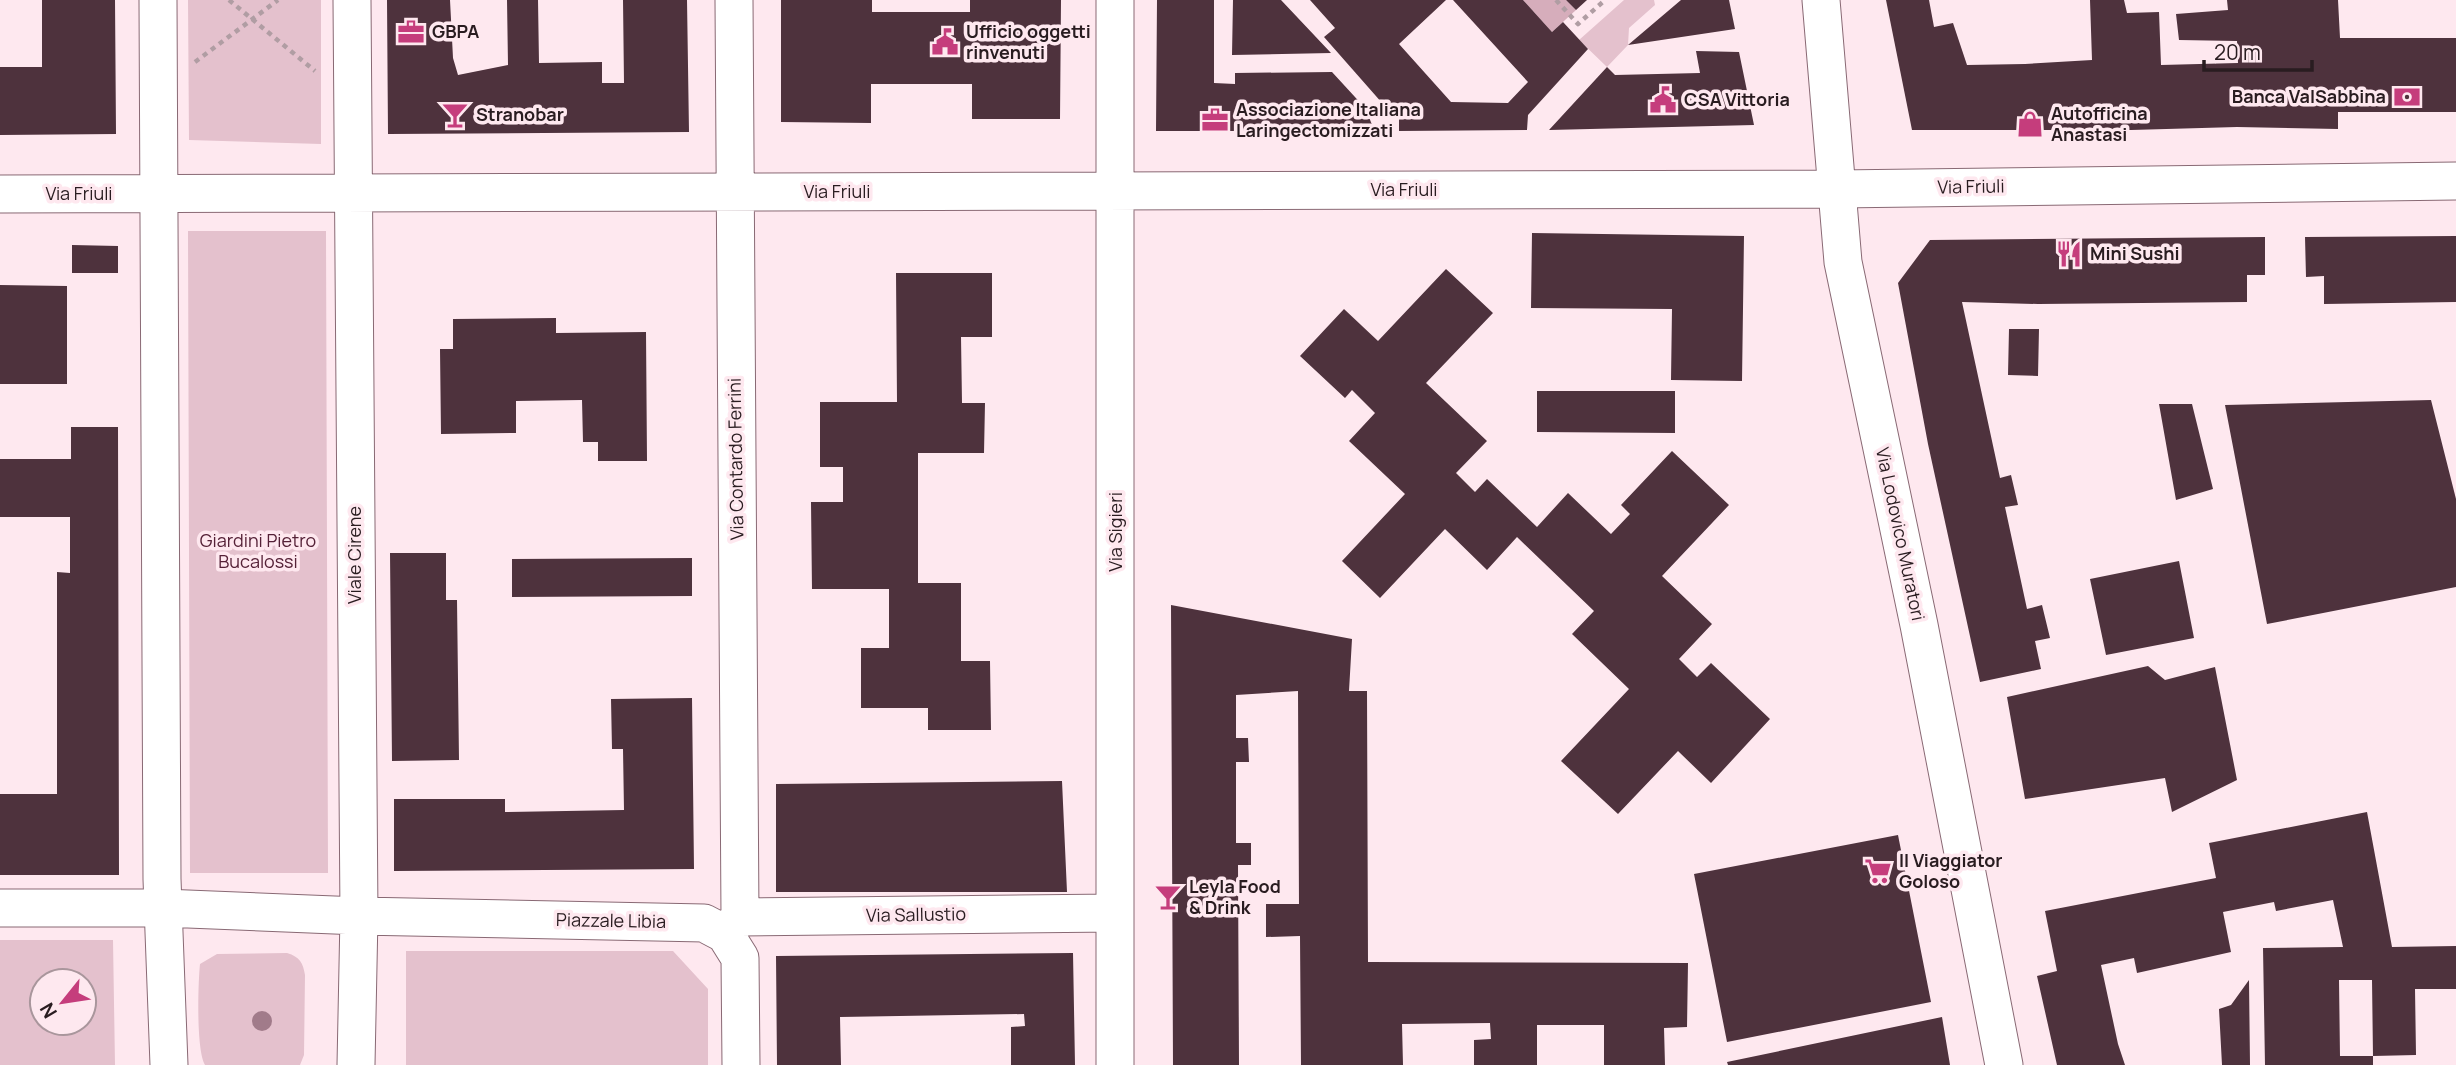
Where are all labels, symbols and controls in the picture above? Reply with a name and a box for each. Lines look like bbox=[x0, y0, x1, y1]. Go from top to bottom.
office icon: GBPA bbox=[396, 17, 426, 47]
place label: GBPA bbox=[432, 19, 479, 43]
place label: Ufficio oggetti rinvenuti bbox=[966, 19, 1091, 64]
public building icon: Ufficio oggetti rinvenuti bbox=[930, 27, 960, 57]
scale bar bbox=[2204, 28, 2312, 72]
text: 20 m bbox=[2214, 38, 2261, 66]
bank icon: Banca ValSabbina bbox=[2392, 82, 2422, 112]
place label: Banca ValSabbina bbox=[2232, 84, 2386, 108]
public building icon: CSA Vittoria bbox=[1648, 85, 1678, 115]
place label: CSA Vittoria bbox=[1684, 87, 1790, 111]
place label: Associazione Italiana Laringectomizzati bbox=[1236, 97, 1421, 142]
bar icon: Stranobar bbox=[440, 100, 470, 130]
place label: Autofficina Anastasi bbox=[2051, 101, 2148, 146]
place label: Stranobar bbox=[476, 102, 564, 126]
office icon: Associazione Italiana Laringectomizzati bbox=[1200, 105, 1230, 135]
shop icon: Autofficina Anastasi bbox=[2015, 109, 2045, 139]
street label: Via Friuli bbox=[1937, 173, 2005, 199]
street label: Via Friuli bbox=[1370, 177, 1438, 201]
street label: Via Friuli bbox=[803, 179, 871, 203]
street label: Via Friuli bbox=[45, 181, 113, 205]
restaurant icon: Mini Sushi bbox=[2054, 239, 2084, 269]
place label: Mini Sushi bbox=[2090, 241, 2180, 265]
street label: Via Contardo Ferrini bbox=[722, 378, 748, 540]
street label: Via Lodovico Muratori bbox=[1871, 445, 1931, 623]
street label: Via Sigieri bbox=[1103, 492, 1127, 572]
street label: Viale Cirene bbox=[342, 506, 366, 604]
park label: Giardini Pietro Bucalossi bbox=[200, 528, 316, 573]
place label: Il Viaggiator Goloso bbox=[1899, 848, 2002, 893]
supermarket icon: Il Viaggiator Goloso bbox=[1863, 856, 1893, 886]
place label: Leyla Food & Drink bbox=[1189, 874, 1281, 919]
bar icon: Leyla Food & Drink bbox=[1153, 882, 1183, 912]
street label: Via Sallustio bbox=[866, 901, 966, 927]
street label: Piazzale Libia bbox=[556, 907, 666, 933]
north arrow bbox=[28, 967, 98, 1037]
text: N bbox=[34, 998, 63, 1023]

